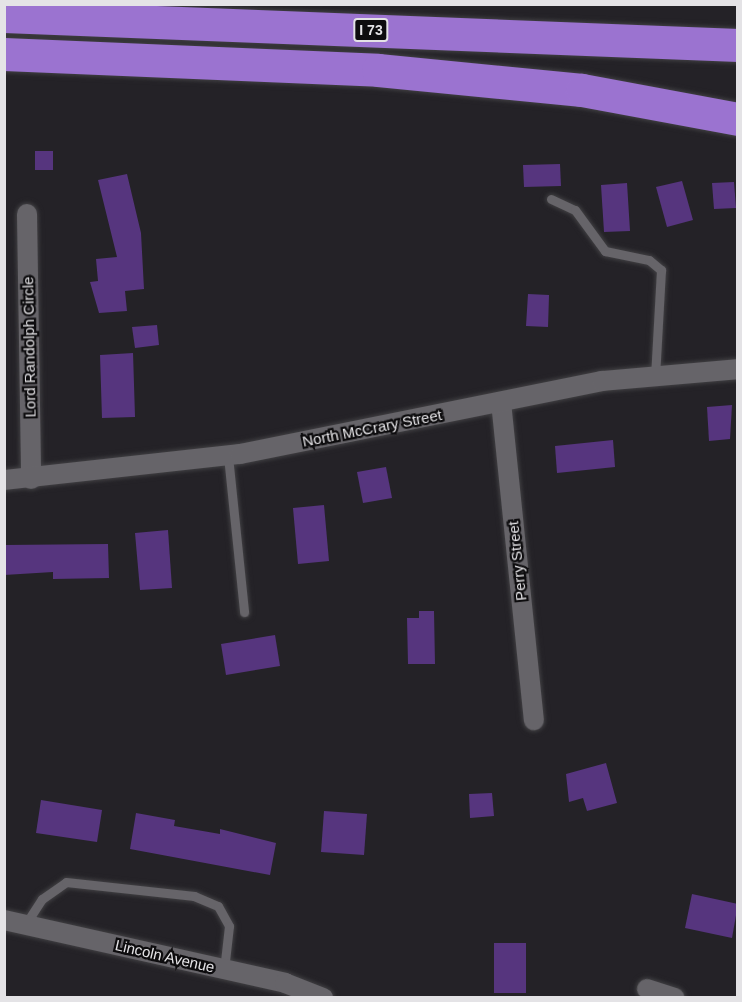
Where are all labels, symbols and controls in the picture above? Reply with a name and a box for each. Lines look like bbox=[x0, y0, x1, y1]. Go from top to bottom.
road number: I 73 bbox=[353, 19, 389, 41]
street label: Lord Randolph Circle bbox=[19, 276, 39, 418]
street label: North McCrary Street bbox=[301, 406, 443, 450]
street label: Perry Street bbox=[504, 520, 530, 602]
street label: Lincoln Avenue bbox=[113, 936, 217, 976]

